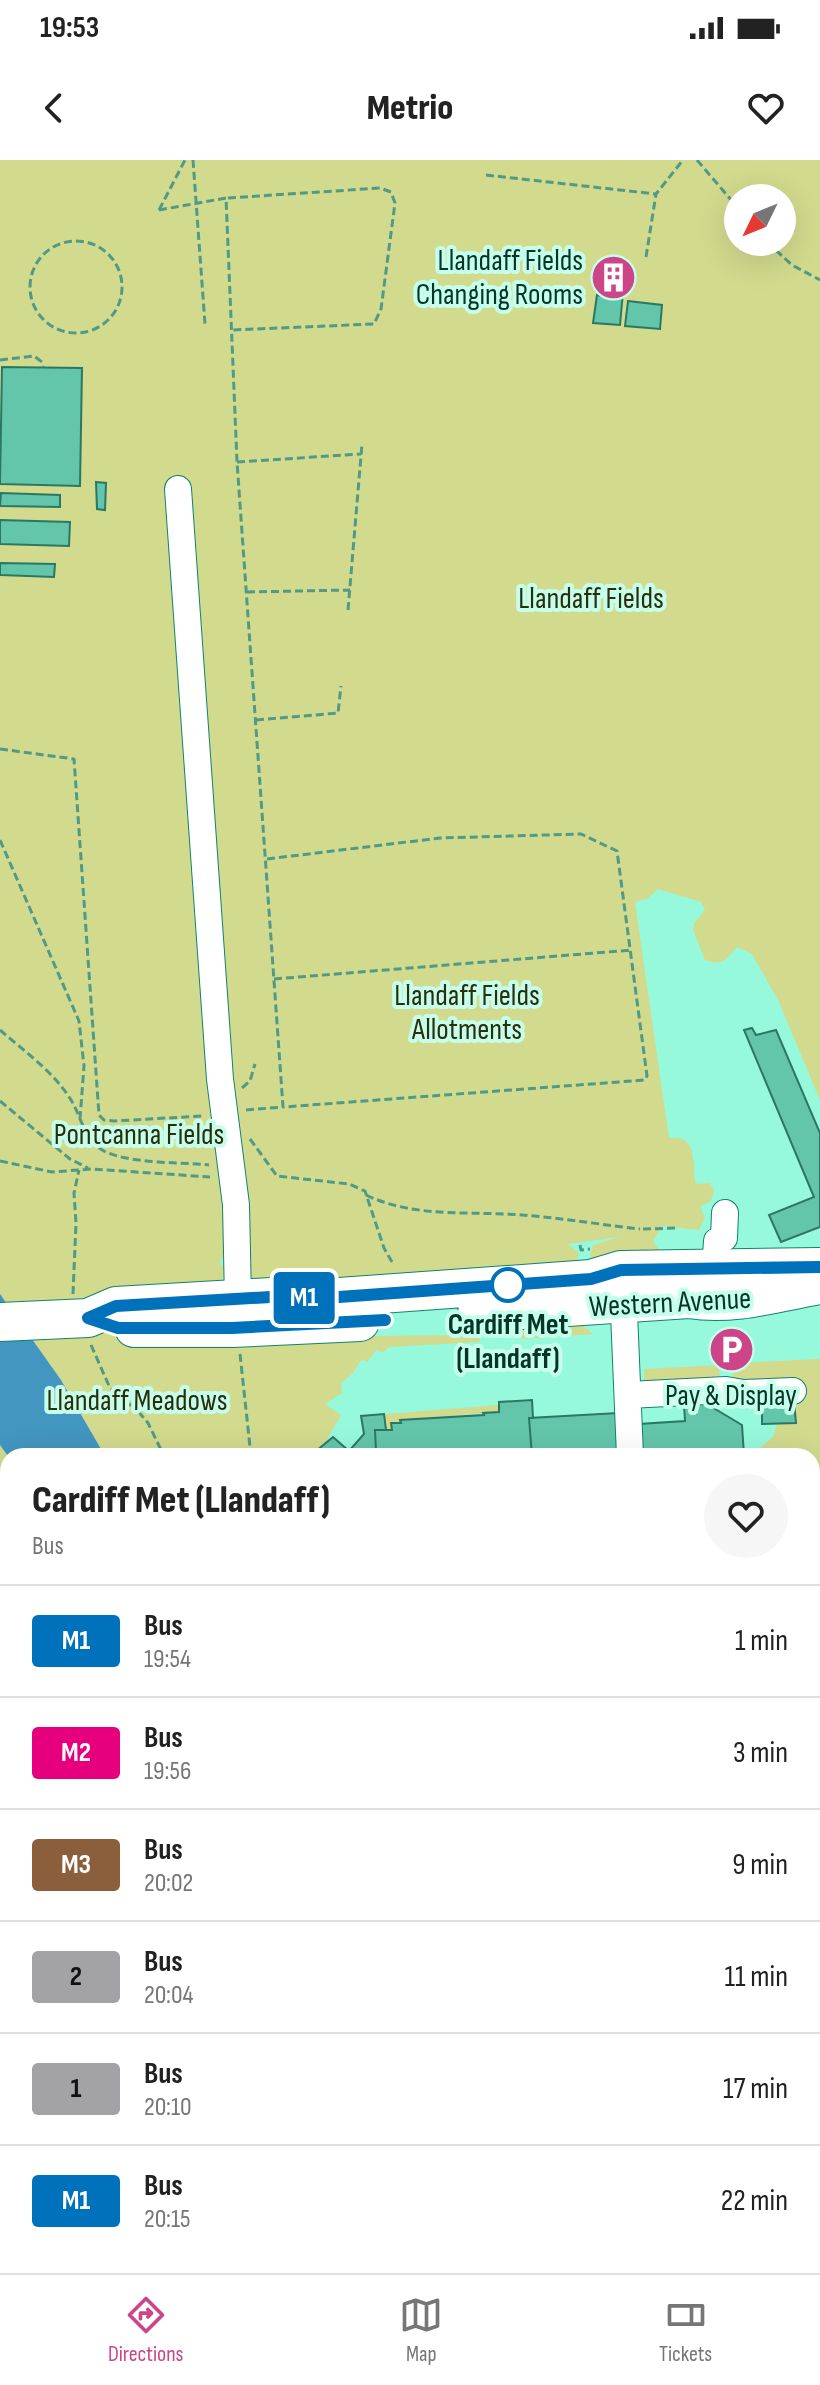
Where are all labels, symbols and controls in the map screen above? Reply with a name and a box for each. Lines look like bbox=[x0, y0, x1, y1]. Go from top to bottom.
text: 19:53 bbox=[40, 10, 99, 46]
icon: back bbox=[32, 86, 76, 130]
icon: heart bbox=[744, 86, 788, 130]
text: Metrio bbox=[367, 87, 453, 130]
north arrow bbox=[724, 184, 796, 256]
map controls bbox=[724, 184, 796, 256]
place label: Llandaff Fields Changing Rooms bbox=[416, 243, 583, 313]
building icon: Llandaff Fields Changing Rooms bbox=[590, 253, 638, 301]
park label: Llandaff Fields bbox=[518, 581, 664, 617]
park label: Llandaff Fields Allotments bbox=[394, 978, 540, 1048]
park label: Pontcanna Fields bbox=[54, 1117, 224, 1153]
marker: Cardiff Met (Llandaff) bbox=[491, 1268, 525, 1302]
line badge: M1 bbox=[268, 1272, 340, 1324]
text: M1 bbox=[290, 1281, 318, 1314]
street label: Western Avenue bbox=[588, 1281, 752, 1325]
place label: Cardiff Met (Llandaff) bbox=[448, 1307, 568, 1377]
parking icon: Pay & Display bbox=[707, 1325, 755, 1373]
place label: Pay & Display bbox=[665, 1378, 797, 1414]
park label: Llandaff Meadows bbox=[47, 1383, 228, 1419]
button: heart bbox=[704, 1474, 788, 1558]
text: Cardiff Met (Llandaff) bbox=[32, 1478, 330, 1523]
text: Bus bbox=[32, 1531, 64, 1562]
text: Bus bbox=[144, 1608, 183, 1644]
text: 1 min bbox=[735, 1623, 788, 1659]
text: M1 bbox=[62, 1624, 90, 1657]
text: 19:54 bbox=[144, 1644, 191, 1675]
text: Bus bbox=[144, 1720, 183, 1756]
text: 3 min bbox=[733, 1735, 788, 1771]
text: M2 bbox=[61, 1736, 91, 1769]
text: 19:56 bbox=[144, 1756, 191, 1787]
text: Bus bbox=[144, 1832, 183, 1868]
text: 9 min bbox=[732, 1847, 788, 1883]
text: M3 bbox=[61, 1848, 91, 1881]
text: 20:02 bbox=[144, 1868, 193, 1899]
text: Bus bbox=[144, 1944, 183, 1980]
text: 11 min bbox=[725, 1959, 788, 1995]
text: 2 bbox=[70, 1960, 82, 1993]
text: 20:04 bbox=[144, 1980, 193, 2011]
text: Bus bbox=[144, 2056, 183, 2092]
text: 17 min bbox=[723, 2071, 788, 2107]
text: 1 bbox=[71, 2072, 81, 2105]
text: 20:10 bbox=[144, 2092, 192, 2123]
text: Bus bbox=[144, 2168, 183, 2204]
text: 22 min bbox=[721, 2183, 788, 2219]
text: M1 bbox=[62, 2184, 90, 2217]
text: 20:15 bbox=[144, 2204, 190, 2235]
tab: Directions bbox=[108, 2293, 184, 2368]
tab: Map bbox=[399, 2293, 443, 2368]
tab: Tickets bbox=[659, 2293, 712, 2368]

